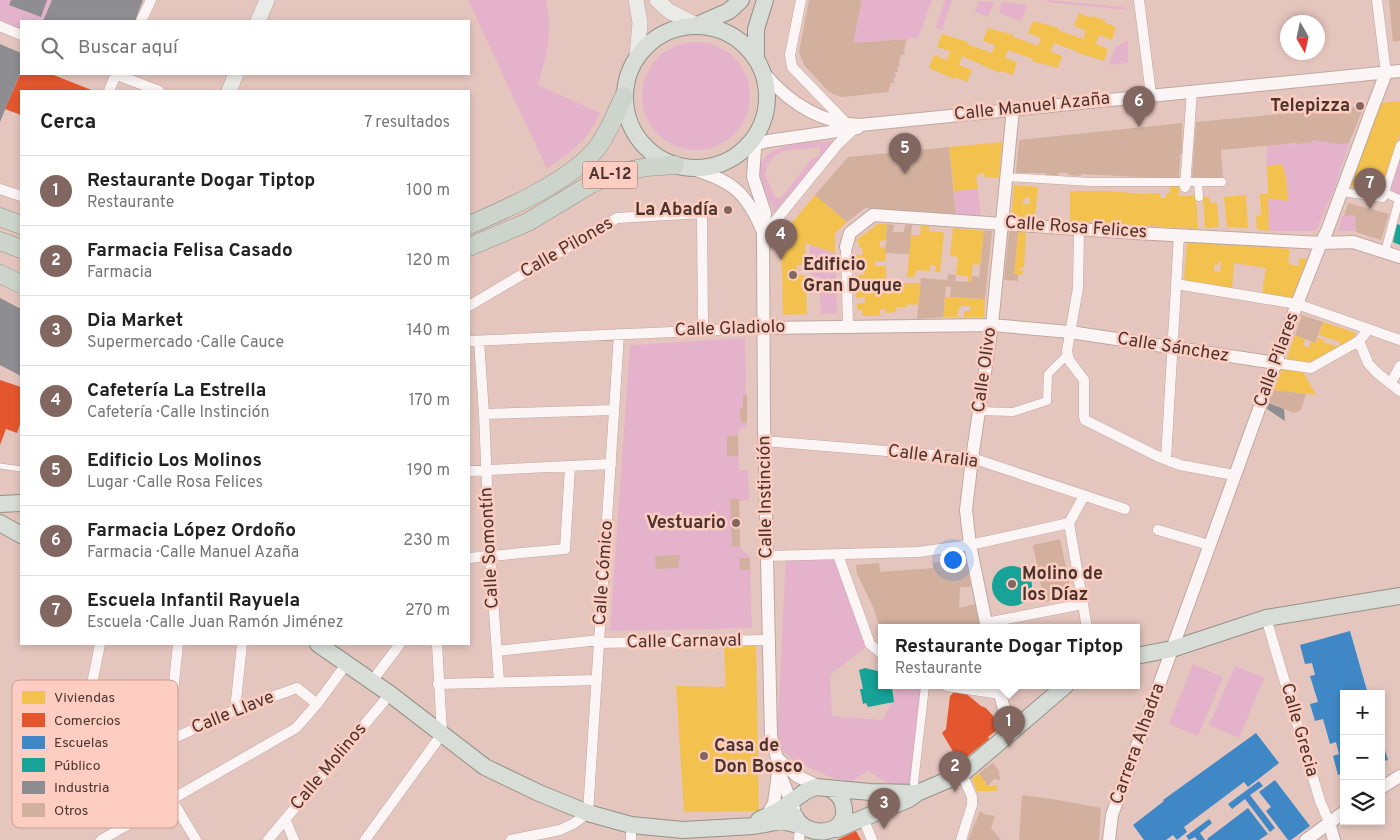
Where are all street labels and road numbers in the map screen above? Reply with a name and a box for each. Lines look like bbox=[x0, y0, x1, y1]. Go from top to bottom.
street label: Calle Manuel Azaña bbox=[953, 87, 1111, 127]
road number: AL-12 bbox=[582, 162, 638, 188]
street label: Calle Pilones bbox=[516, 212, 618, 284]
street label: Calle Rosa Felices bbox=[1004, 212, 1148, 244]
street label: Calle Pilares bbox=[1249, 309, 1305, 411]
street label: Calle Gladiolo bbox=[674, 316, 786, 342]
street label: Calle Olivo bbox=[968, 326, 1002, 414]
street label: Calle Sánchez bbox=[1115, 328, 1231, 368]
street label: Calle Instinción bbox=[753, 435, 779, 559]
street label: Calle Aralia bbox=[887, 440, 979, 474]
street label: Calle Somontín bbox=[475, 487, 505, 609]
street label: Calle Cómico bbox=[589, 520, 619, 626]
street label: Calle Carnaval bbox=[626, 629, 742, 655]
street label: Carrera Alhadra bbox=[1105, 680, 1171, 808]
street label: Calle Grecia bbox=[1275, 680, 1323, 780]
street label: Calle Llave bbox=[188, 686, 278, 740]
street label: Calle Molinos bbox=[286, 719, 372, 815]

